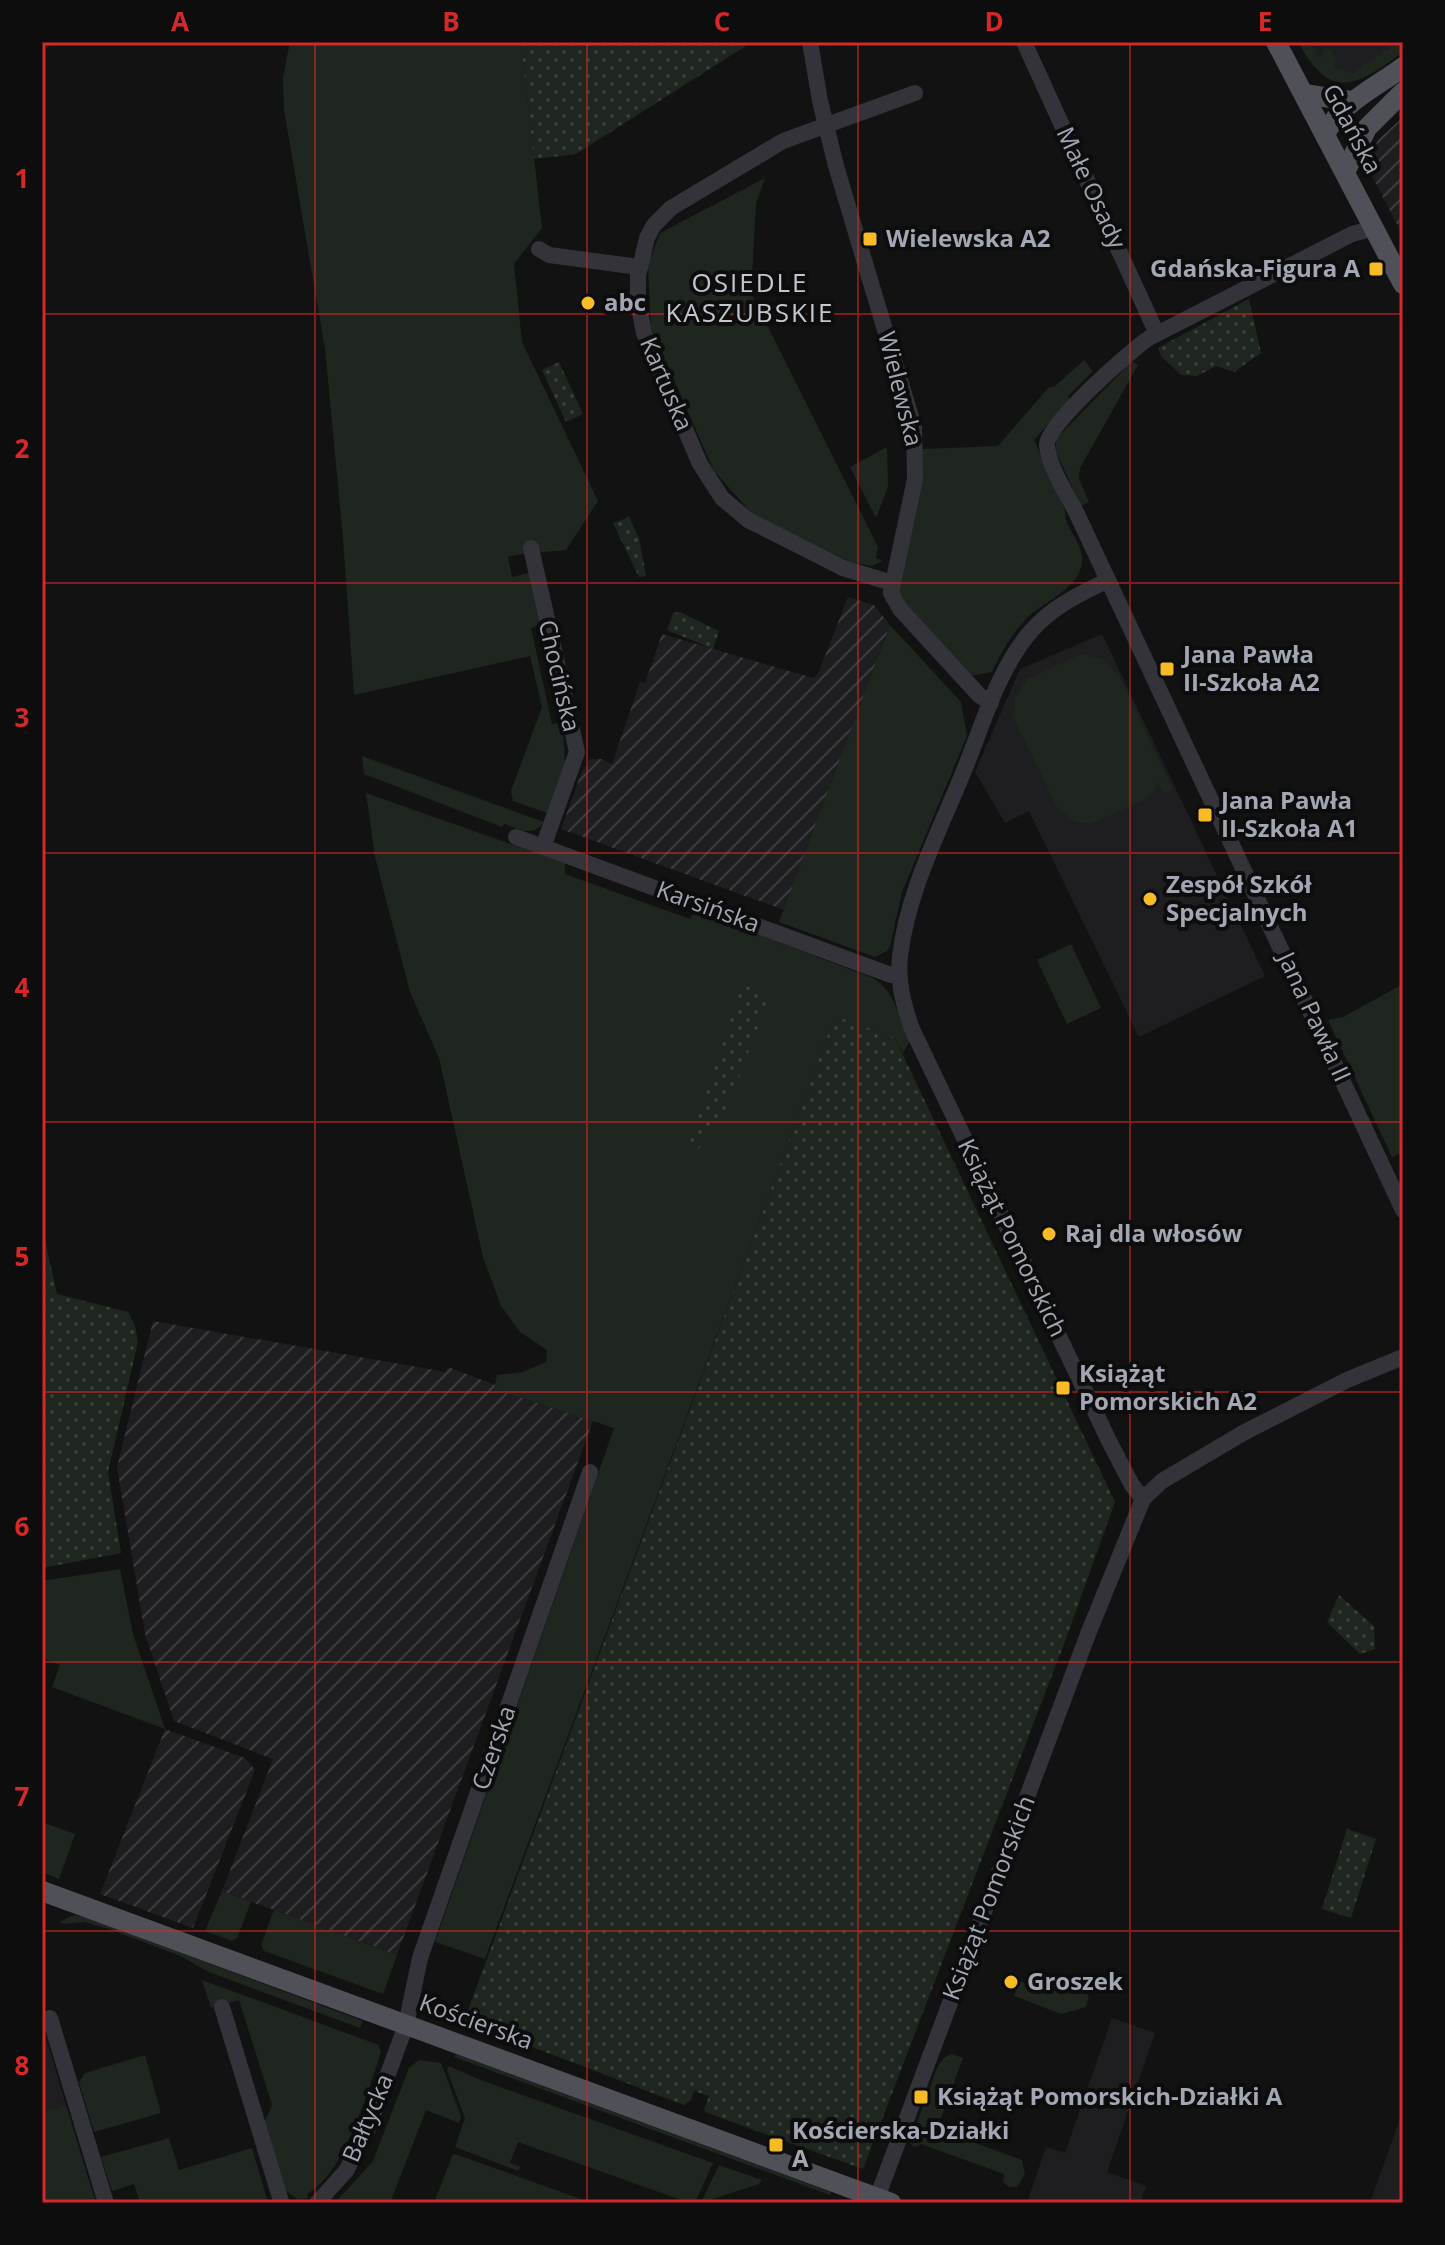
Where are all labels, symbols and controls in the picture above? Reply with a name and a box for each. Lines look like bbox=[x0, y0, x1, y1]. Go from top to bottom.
text: A bbox=[171, 3, 189, 39]
text: B bbox=[442, 3, 460, 39]
text: C bbox=[714, 3, 730, 39]
text: D bbox=[984, 3, 1004, 39]
text: E bbox=[1258, 3, 1272, 39]
street label: Gdańska bbox=[1316, 77, 1391, 179]
street label: Małe Osady bbox=[1050, 121, 1135, 255]
text: 1 bbox=[15, 160, 29, 196]
place label: Wielewska A2 bbox=[886, 221, 1051, 254]
marker: Wielewska A2 bbox=[861, 230, 879, 248]
place label: Gdańska-Figura A bbox=[1150, 251, 1360, 284]
marker: Gdańska-Figura A bbox=[1367, 260, 1385, 278]
district label: OSIEDLE KASZUBSKIE bbox=[665, 264, 835, 330]
place label: abc bbox=[604, 285, 646, 318]
marker: abc bbox=[579, 294, 597, 312]
street label: Wielewska bbox=[871, 328, 932, 449]
street label: Kartuska bbox=[633, 332, 702, 435]
text: 2 bbox=[15, 430, 30, 466]
street label: Chocińska bbox=[532, 616, 589, 735]
place label: Jana Pawła II-Szkoła A2 bbox=[1181, 637, 1320, 698]
marker: Jana Pawła II-Szkoła A2 bbox=[1158, 660, 1176, 678]
text: 3 bbox=[15, 699, 29, 735]
place label: Jana Pawła II-Szkoła A1 bbox=[1219, 783, 1358, 844]
marker: Jana Pawła II-Szkoła A1 bbox=[1196, 806, 1214, 824]
place label: Zespół Szkół Specjalnych bbox=[1166, 867, 1312, 928]
street label: Karsińska bbox=[652, 872, 765, 939]
marker: Zespół Szkół Specjalnych bbox=[1141, 890, 1159, 908]
street label: Jana Pawła II bbox=[1270, 944, 1360, 1087]
text: 4 bbox=[15, 969, 30, 1005]
street label: Książąt Pomorskich bbox=[951, 1133, 1076, 1342]
place label: Raj dla włosów bbox=[1065, 1216, 1243, 1249]
marker: Raj dla włosów bbox=[1040, 1225, 1058, 1243]
text: 5 bbox=[15, 1238, 29, 1274]
place label: Książąt Pomorskich A2 bbox=[1079, 1356, 1257, 1417]
marker: Książąt Pomorskich A2 bbox=[1054, 1379, 1072, 1397]
text: 6 bbox=[15, 1508, 30, 1544]
street label: Czerska bbox=[463, 1701, 522, 1794]
text: 7 bbox=[15, 1778, 30, 1814]
street label: Książąt Pomorskich bbox=[933, 1790, 1042, 2004]
place label: Groszek bbox=[1027, 1964, 1123, 1997]
marker: Groszek bbox=[1002, 1973, 1020, 1991]
street label: Kościerska bbox=[415, 1985, 538, 2056]
text: 8 bbox=[15, 2047, 29, 2083]
street label: Bałtycka bbox=[333, 2068, 400, 2167]
place label: Książąt Pomorskich-Działki A bbox=[937, 2079, 1283, 2112]
marker: Książąt Pomorskich-Działki A bbox=[912, 2088, 930, 2106]
place label: Kościerska-Działki A bbox=[792, 2113, 1009, 2174]
marker: Kościerska-Działki A bbox=[767, 2136, 785, 2154]

